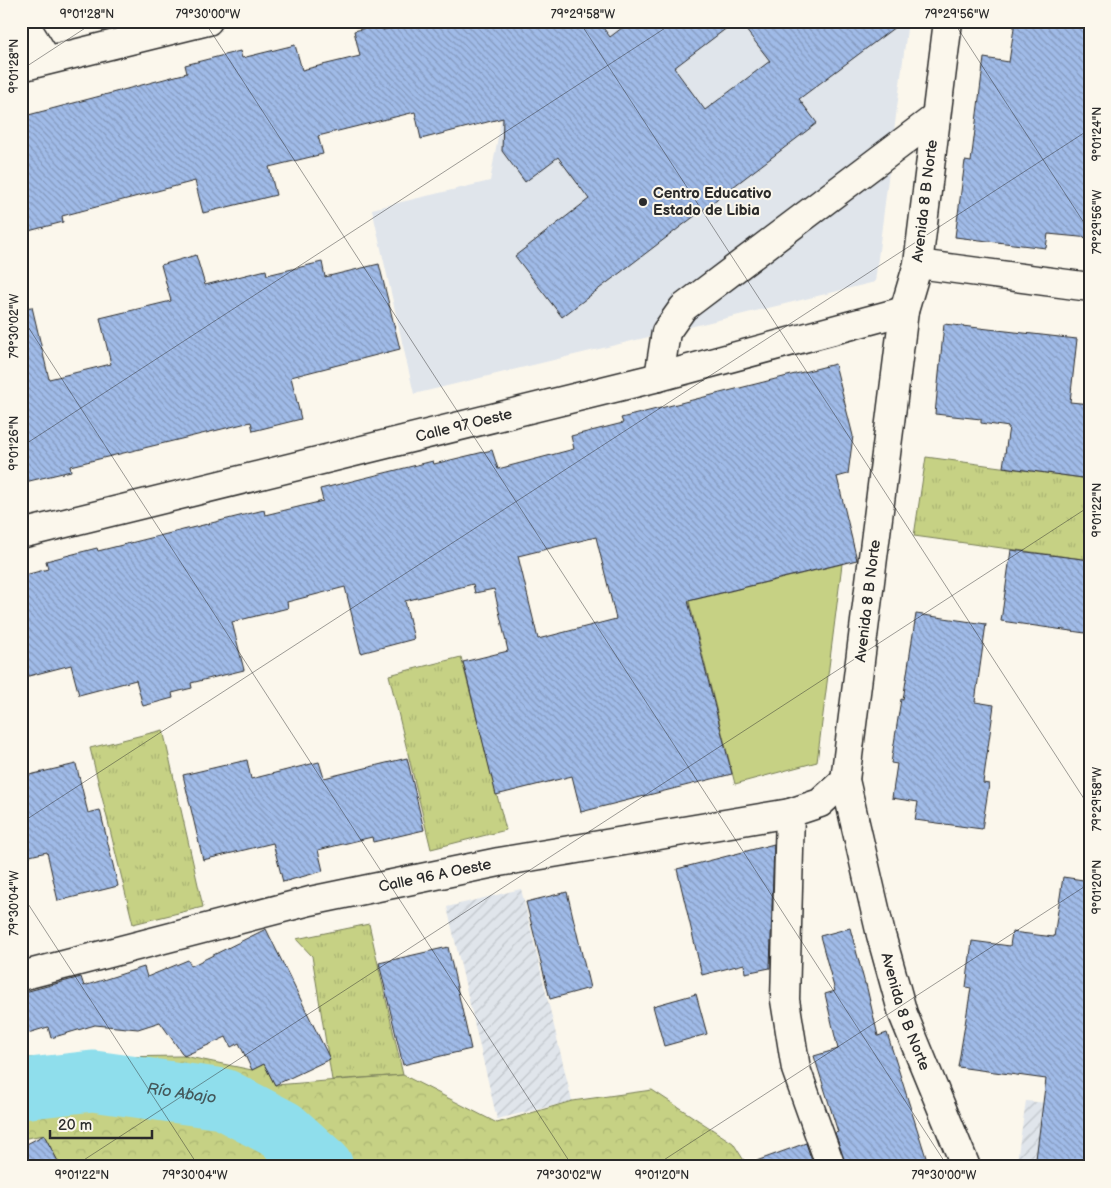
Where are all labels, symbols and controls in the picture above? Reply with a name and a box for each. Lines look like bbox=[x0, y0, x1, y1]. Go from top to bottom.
text: 9°01'28"N bbox=[60, 7, 114, 22]
text: 79°30'00"W bbox=[175, 7, 241, 22]
text: 79°29'58"W bbox=[551, 7, 615, 22]
text: 79°29'56"W bbox=[925, 7, 989, 22]
text: 9°01'28"N bbox=[7, 39, 22, 93]
text: 9°01'24"N bbox=[1090, 107, 1105, 161]
street label: Avenida 8 B Norte bbox=[908, 139, 942, 263]
place label: Centro Educativo Estado de Libia bbox=[653, 184, 772, 220]
text: 79°29'56"W bbox=[1090, 190, 1105, 254]
marker: Centro Educativo Estado de Libia bbox=[637, 196, 649, 208]
text: 79°30'02"W bbox=[7, 293, 22, 359]
street label: Calle 97 Oeste bbox=[414, 404, 514, 446]
text: 9°01'26"N bbox=[7, 416, 22, 470]
text: 9°01'22"N bbox=[1090, 483, 1105, 537]
street label: Avenida 8 B Norte bbox=[851, 539, 885, 663]
text: 79°29'58"W bbox=[1090, 767, 1105, 831]
street label: Calle 96 A Oeste bbox=[377, 854, 493, 896]
text: 9°01'20"N bbox=[1090, 860, 1105, 914]
text: 79°30'04"W bbox=[7, 870, 22, 936]
street label: Avenida 8 B Norte bbox=[877, 950, 935, 1073]
water label: Río Abajo bbox=[146, 1079, 218, 1107]
scale bar bbox=[50, 1108, 152, 1140]
text: 20 m bbox=[58, 1116, 92, 1135]
text: 9°01'22"N bbox=[55, 1168, 109, 1183]
text: 79°30'04"W bbox=[162, 1168, 228, 1183]
text: 79°30'02"W bbox=[536, 1168, 602, 1183]
text: 9°01'20"N bbox=[635, 1168, 689, 1183]
text: 79°30'00"W bbox=[911, 1168, 977, 1183]

